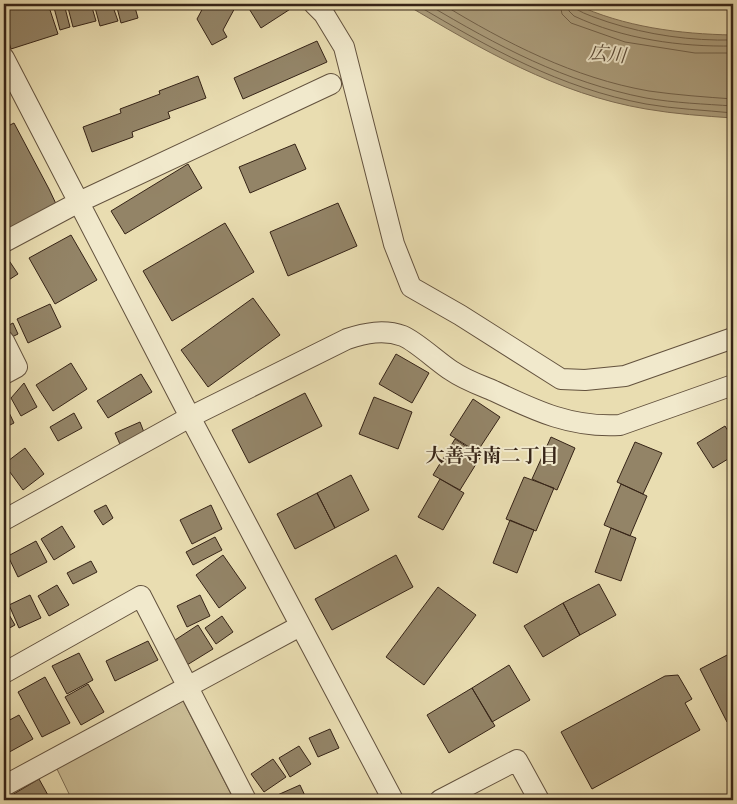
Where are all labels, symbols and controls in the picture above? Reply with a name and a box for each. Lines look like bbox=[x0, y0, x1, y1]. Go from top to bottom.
water label: 広川 bbox=[587, 43, 629, 67]
district label: 大善寺南二丁目 bbox=[425, 445, 559, 467]

